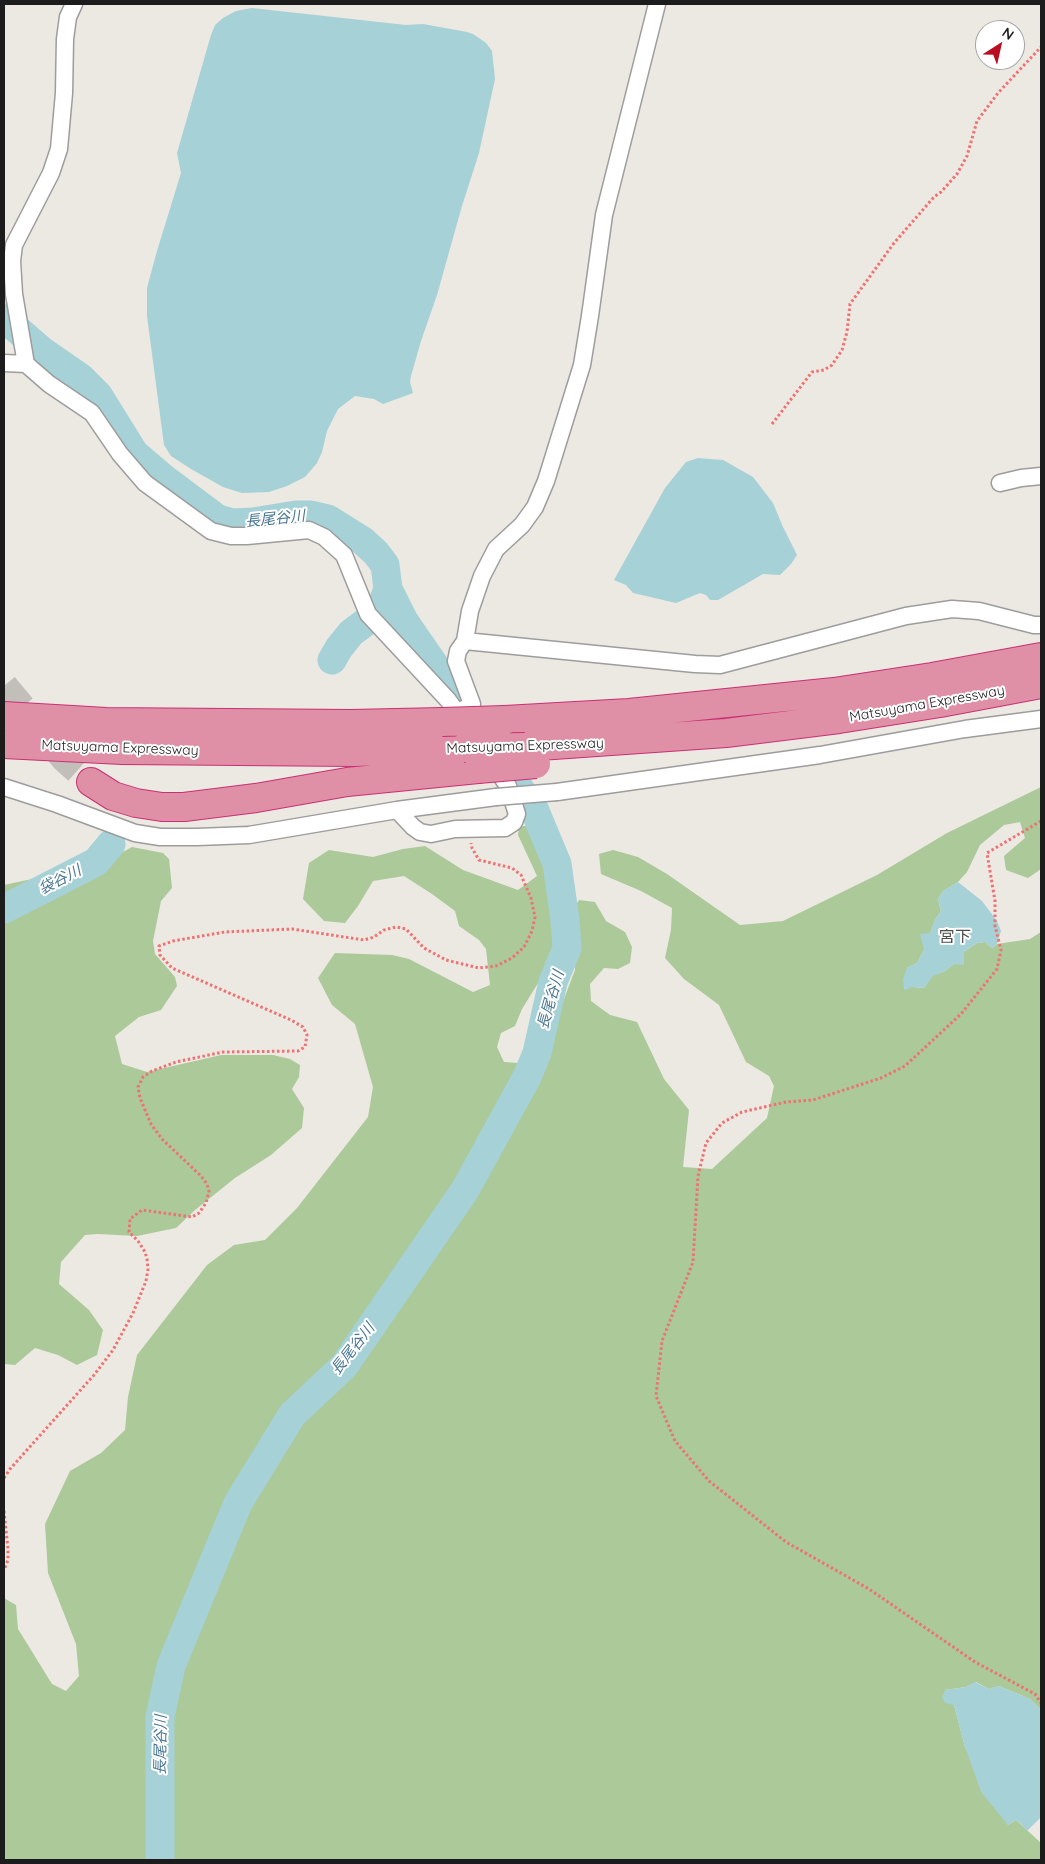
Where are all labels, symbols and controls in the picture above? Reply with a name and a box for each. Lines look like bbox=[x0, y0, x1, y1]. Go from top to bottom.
north arrow bbox=[975, 20, 1025, 70]
text: N bbox=[999, 23, 1017, 44]
water label: 長尾谷川 bbox=[244, 507, 306, 531]
street label: Matsuyama Expressway bbox=[848, 682, 1006, 726]
street label: Matsuyama Expressway bbox=[446, 735, 604, 757]
street label: Matsuyama Expressway bbox=[41, 737, 199, 759]
water label: 袋谷川 bbox=[36, 862, 84, 898]
district label: 宮下 bbox=[939, 927, 971, 947]
water label: 長尾谷川 bbox=[534, 969, 568, 1031]
water label: 長尾谷川 bbox=[327, 1320, 379, 1378]
water label: 長尾谷川 bbox=[151, 1715, 171, 1775]

